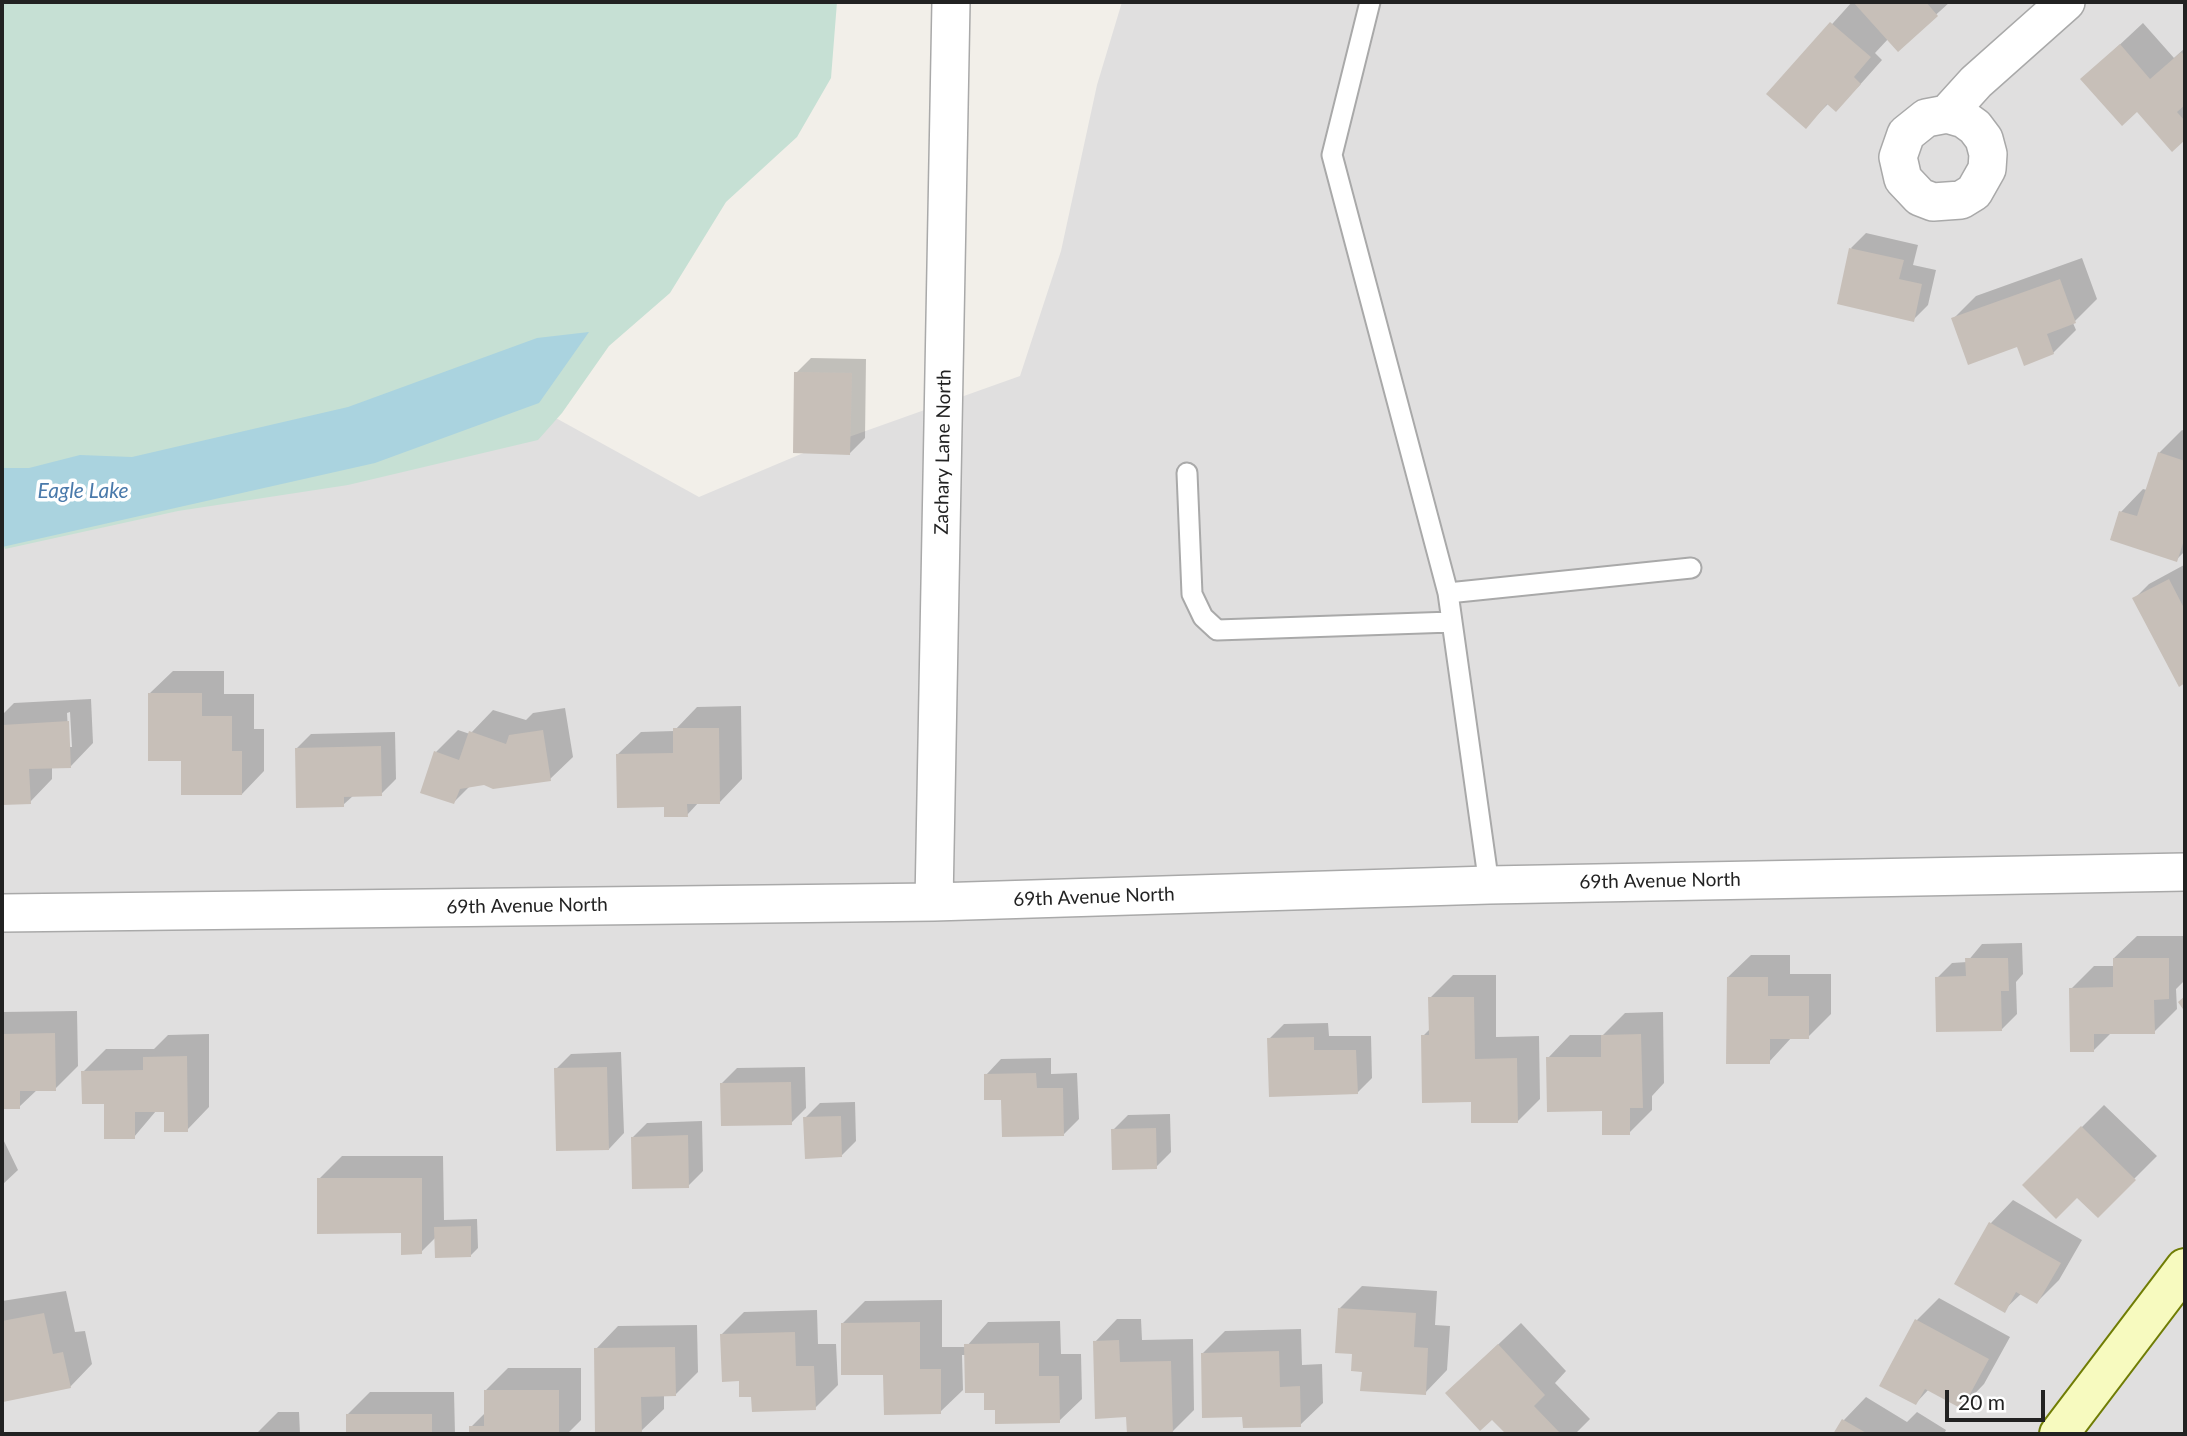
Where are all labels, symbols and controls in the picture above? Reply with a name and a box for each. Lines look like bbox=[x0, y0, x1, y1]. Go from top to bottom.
street label: Zachary Lane North bbox=[930, 369, 956, 535]
water label: Eagle Lake bbox=[37, 478, 129, 504]
street label: 69th Avenue North bbox=[1579, 868, 1741, 894]
street label: 69th Avenue North bbox=[1013, 883, 1175, 911]
street label: 69th Avenue North bbox=[446, 893, 608, 919]
scale bar bbox=[1949, 1376, 2049, 1420]
text: 20 m bbox=[1958, 1389, 2005, 1414]

